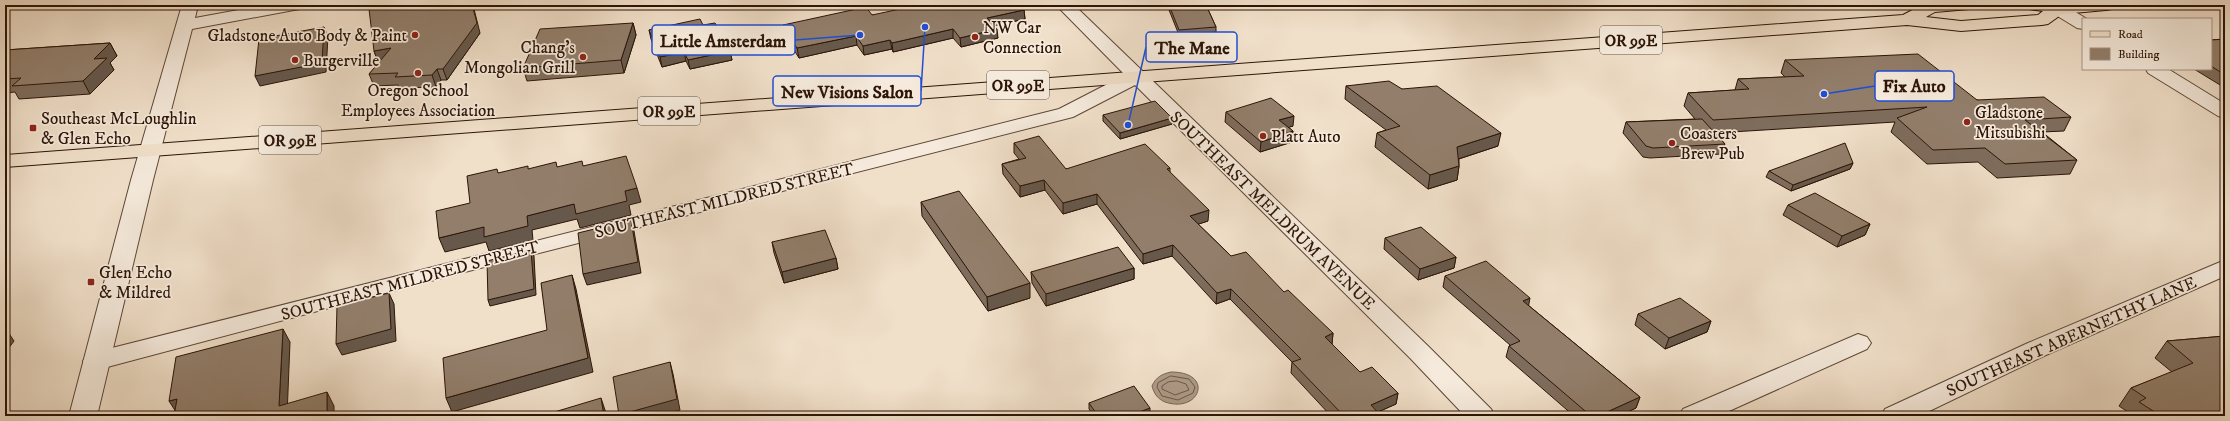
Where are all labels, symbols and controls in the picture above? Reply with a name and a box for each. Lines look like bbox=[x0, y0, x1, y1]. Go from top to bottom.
place label: NW Car Connection bbox=[983, 17, 1062, 59]
legend bbox=[2082, 18, 2212, 70]
place label: Gladstone Auto Body & Paint bbox=[207, 25, 408, 47]
callout: Little Amsterdam bbox=[652, 25, 795, 55]
road number: OR 99E bbox=[1600, 26, 1662, 54]
text: Road bbox=[2118, 27, 2143, 42]
marker: Gladstone Auto Body & Paint bbox=[410, 30, 420, 40]
text: Little Amsterdam bbox=[660, 31, 787, 53]
marker: NW Car Connection bbox=[970, 32, 980, 42]
callout: The Mane bbox=[1146, 32, 1237, 62]
place label: Chang's Mongolian Grill bbox=[464, 37, 575, 79]
text: The Mane bbox=[1153, 38, 1230, 60]
text: Building bbox=[2118, 47, 2159, 62]
place label: Burgerville bbox=[303, 50, 379, 72]
marker: Chang's Mongolian Grill bbox=[578, 52, 588, 62]
marker: Burgerville bbox=[290, 55, 300, 65]
marker: Oregon School Employees Association bbox=[413, 68, 423, 78]
road number: OR 99E bbox=[987, 71, 1049, 99]
callout: Fix Auto bbox=[1875, 71, 1954, 101]
callout: New Visions Salon bbox=[773, 76, 921, 106]
text: Fix Auto bbox=[1882, 76, 1946, 98]
place label: Oregon School Employees Association bbox=[341, 80, 495, 122]
text: New Visions Salon bbox=[781, 82, 914, 104]
road number: OR 99E bbox=[638, 97, 700, 125]
place label: Gladstone Mitsubishi bbox=[1975, 102, 2046, 144]
street label: SOUTHEAST MELDRUM AVENUE bbox=[1165, 106, 1380, 315]
place label: Southeast McLoughlin & Glen Echo bbox=[41, 108, 197, 150]
marker: Gladstone Mitsubishi bbox=[1962, 117, 1972, 127]
marker: Southeast McLoughlin & Glen Echo bbox=[28, 123, 38, 133]
place label: Coasters Brew Pub bbox=[1680, 123, 1745, 165]
road number: OR 99E bbox=[259, 126, 321, 154]
place label: Platt Auto bbox=[1271, 126, 1340, 148]
marker: Platt Auto bbox=[1258, 131, 1268, 141]
marker: Coasters Brew Pub bbox=[1667, 138, 1677, 148]
street label: SOUTHEAST MILDRED STREET bbox=[592, 158, 856, 244]
street label: SOUTHEAST MILDRED STREET bbox=[279, 236, 542, 326]
place label: Glen Echo & Mildred bbox=[99, 262, 172, 304]
street label: SOUTHEAST ABERNETHY LANE bbox=[1943, 272, 2200, 402]
marker: Glen Echo & Mildred bbox=[86, 277, 96, 287]

